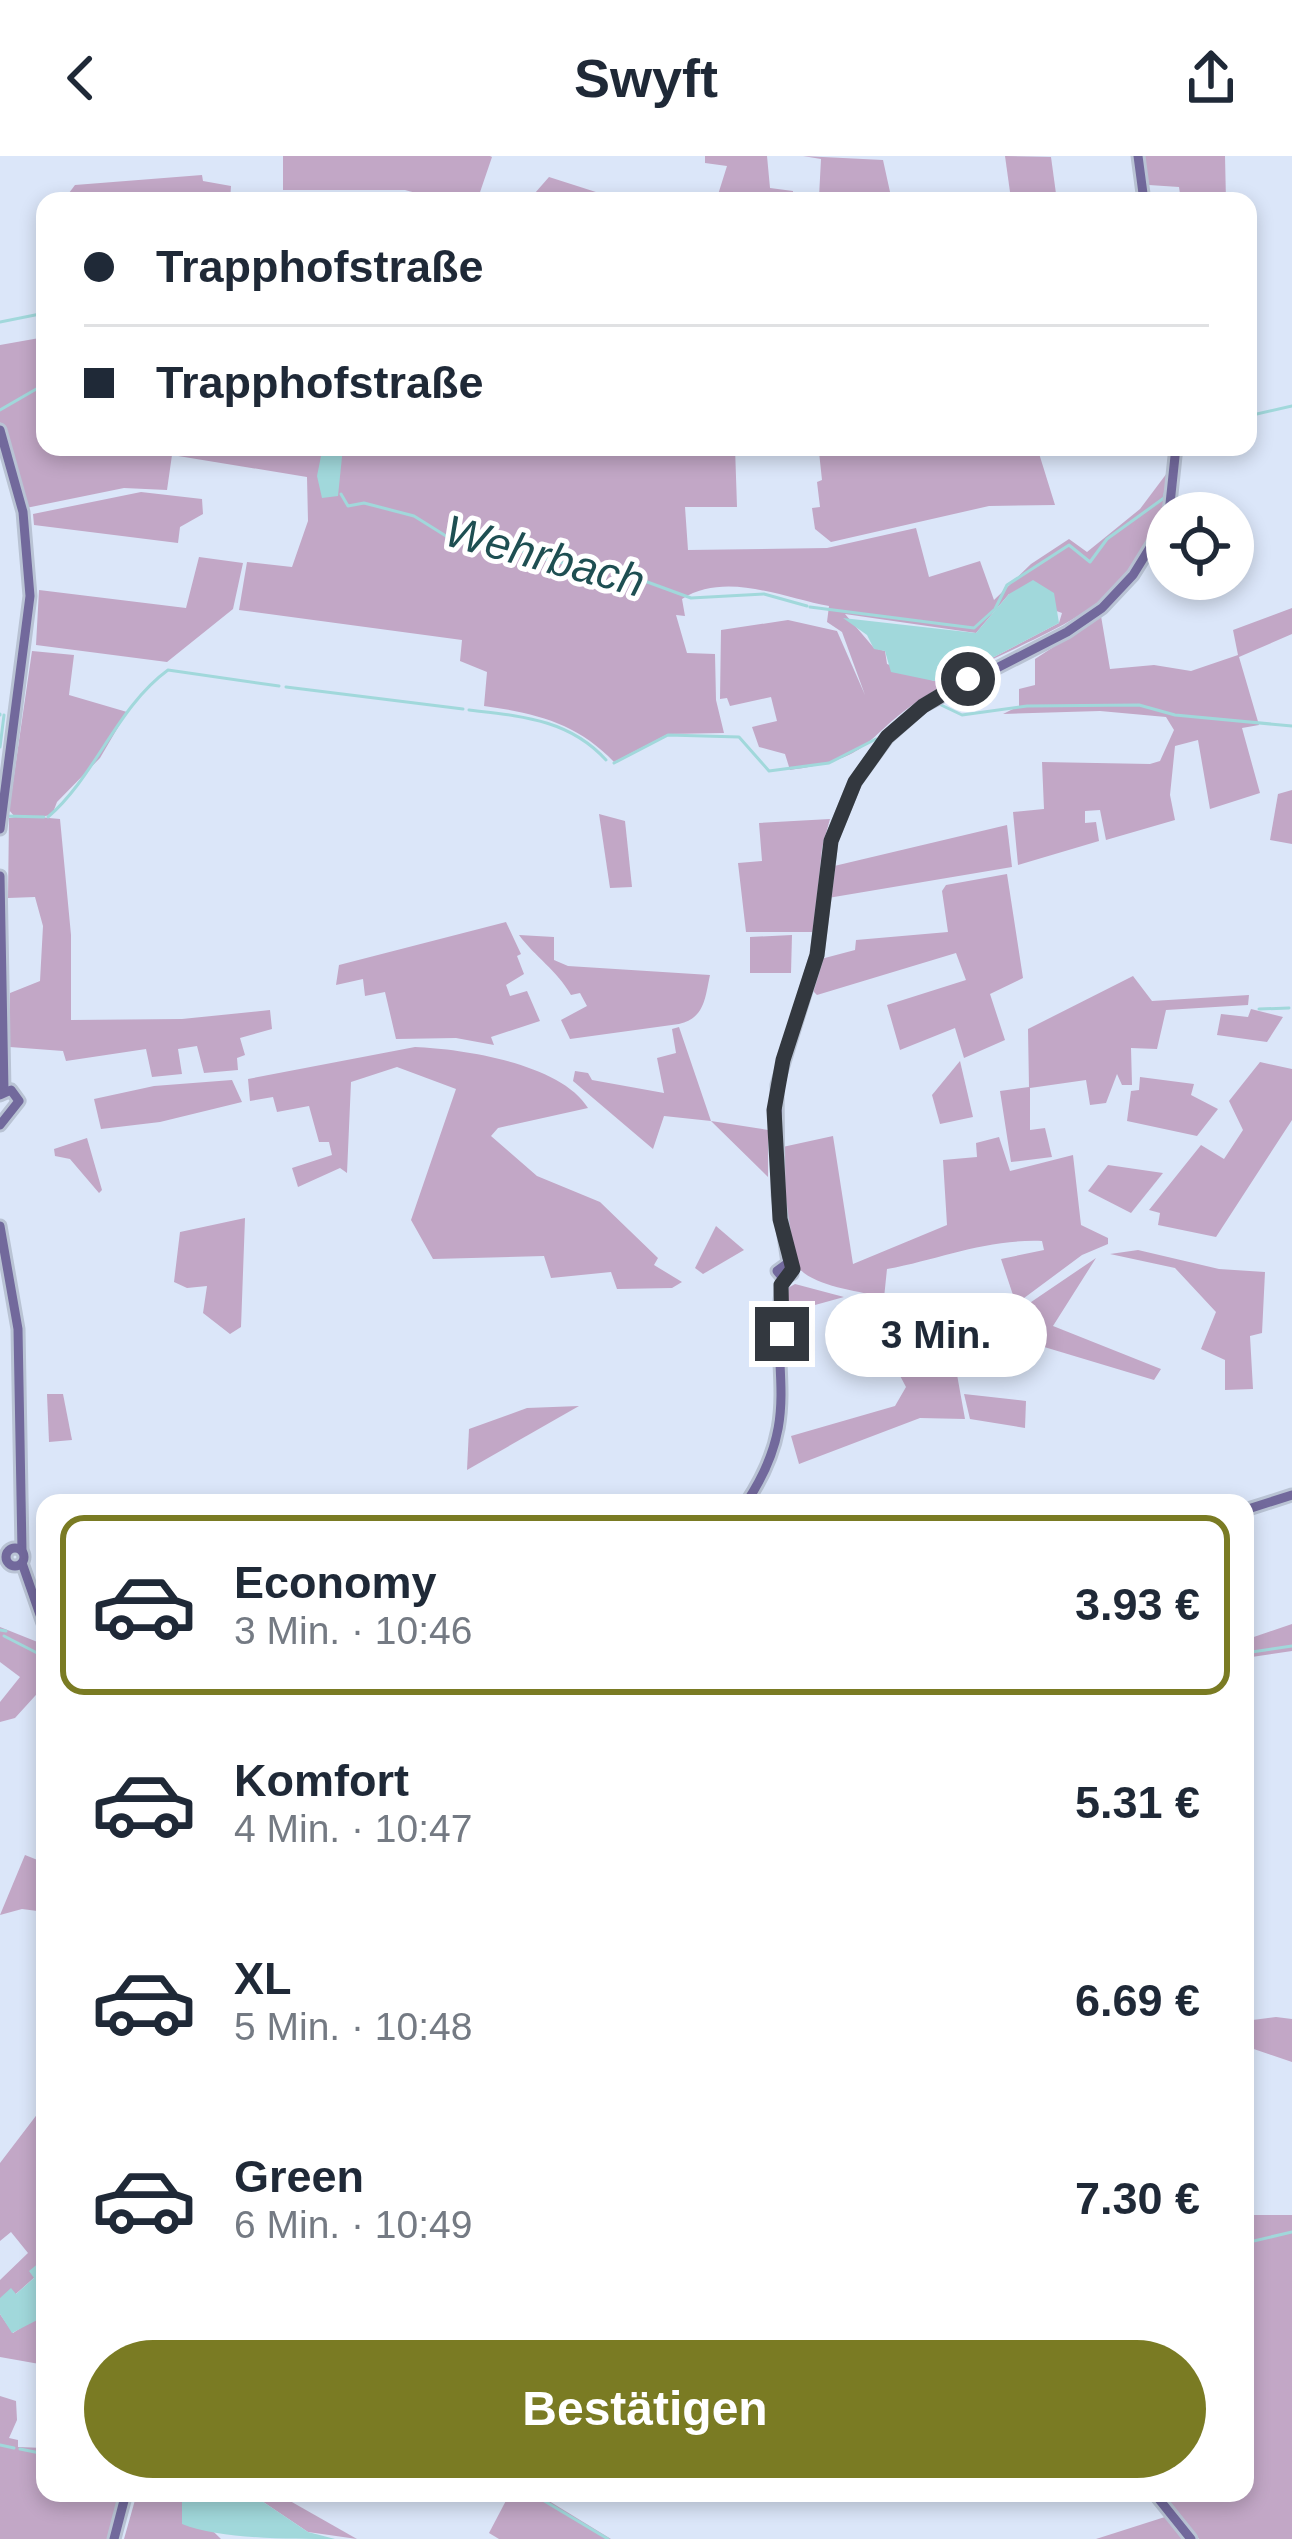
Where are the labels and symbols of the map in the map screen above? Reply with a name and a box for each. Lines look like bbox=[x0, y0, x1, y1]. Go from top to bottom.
water label: Wehrbach bbox=[440, 505, 650, 607]
route start bbox=[941, 652, 995, 706]
callout: 3 Min. bbox=[824, 1292, 1046, 1376]
route end bbox=[755, 1307, 809, 1361]

